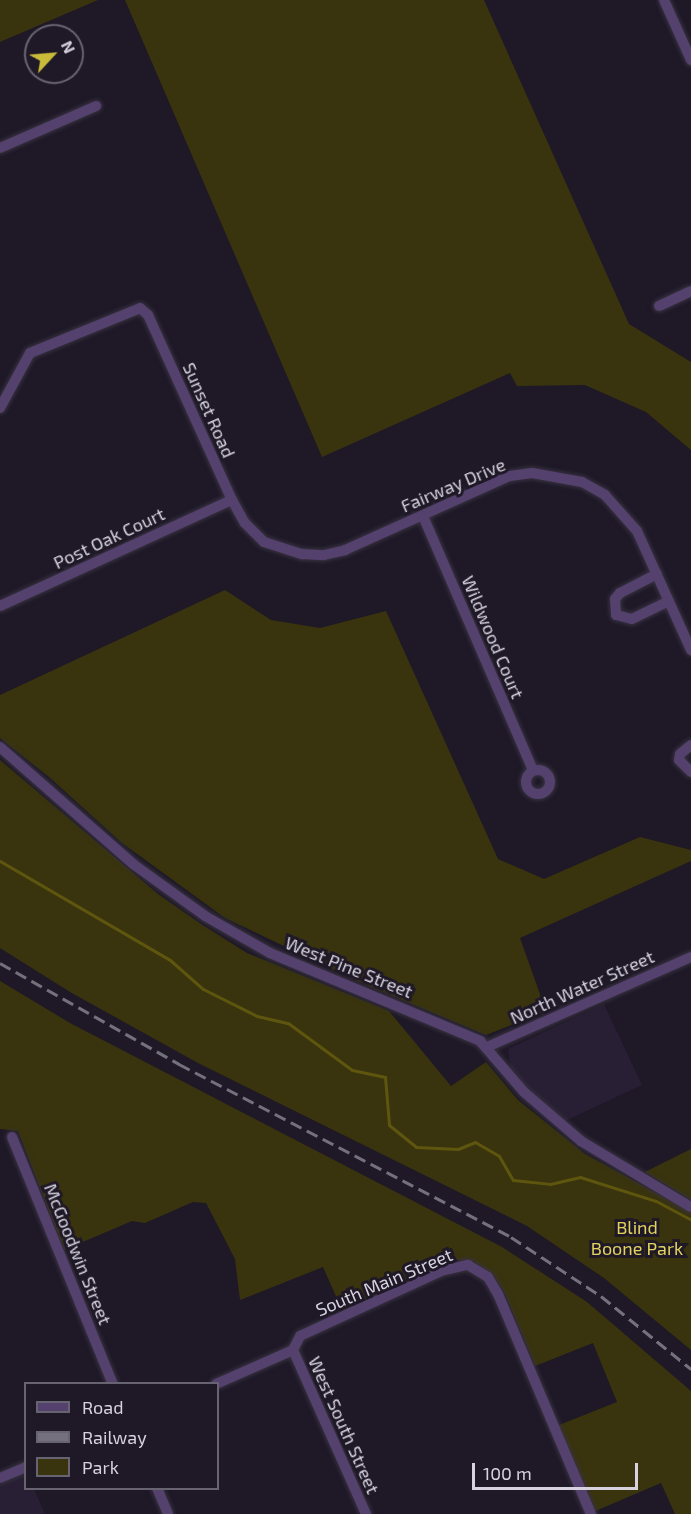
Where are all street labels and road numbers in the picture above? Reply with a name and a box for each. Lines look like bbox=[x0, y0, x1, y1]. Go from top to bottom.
street label: Sunset Road bbox=[178, 359, 240, 461]
street label: Fairway Drive bbox=[397, 453, 509, 517]
street label: Post Oak Court bbox=[50, 503, 168, 573]
street label: Wildwood Court bbox=[457, 572, 529, 702]
street label: West Pine Street bbox=[282, 932, 416, 1002]
street label: North Water Street bbox=[506, 945, 658, 1029]
street label: McGoodwin Street bbox=[40, 1180, 116, 1328]
street label: South Main Street bbox=[312, 1243, 456, 1321]
street label: West South Street bbox=[304, 1353, 384, 1497]

